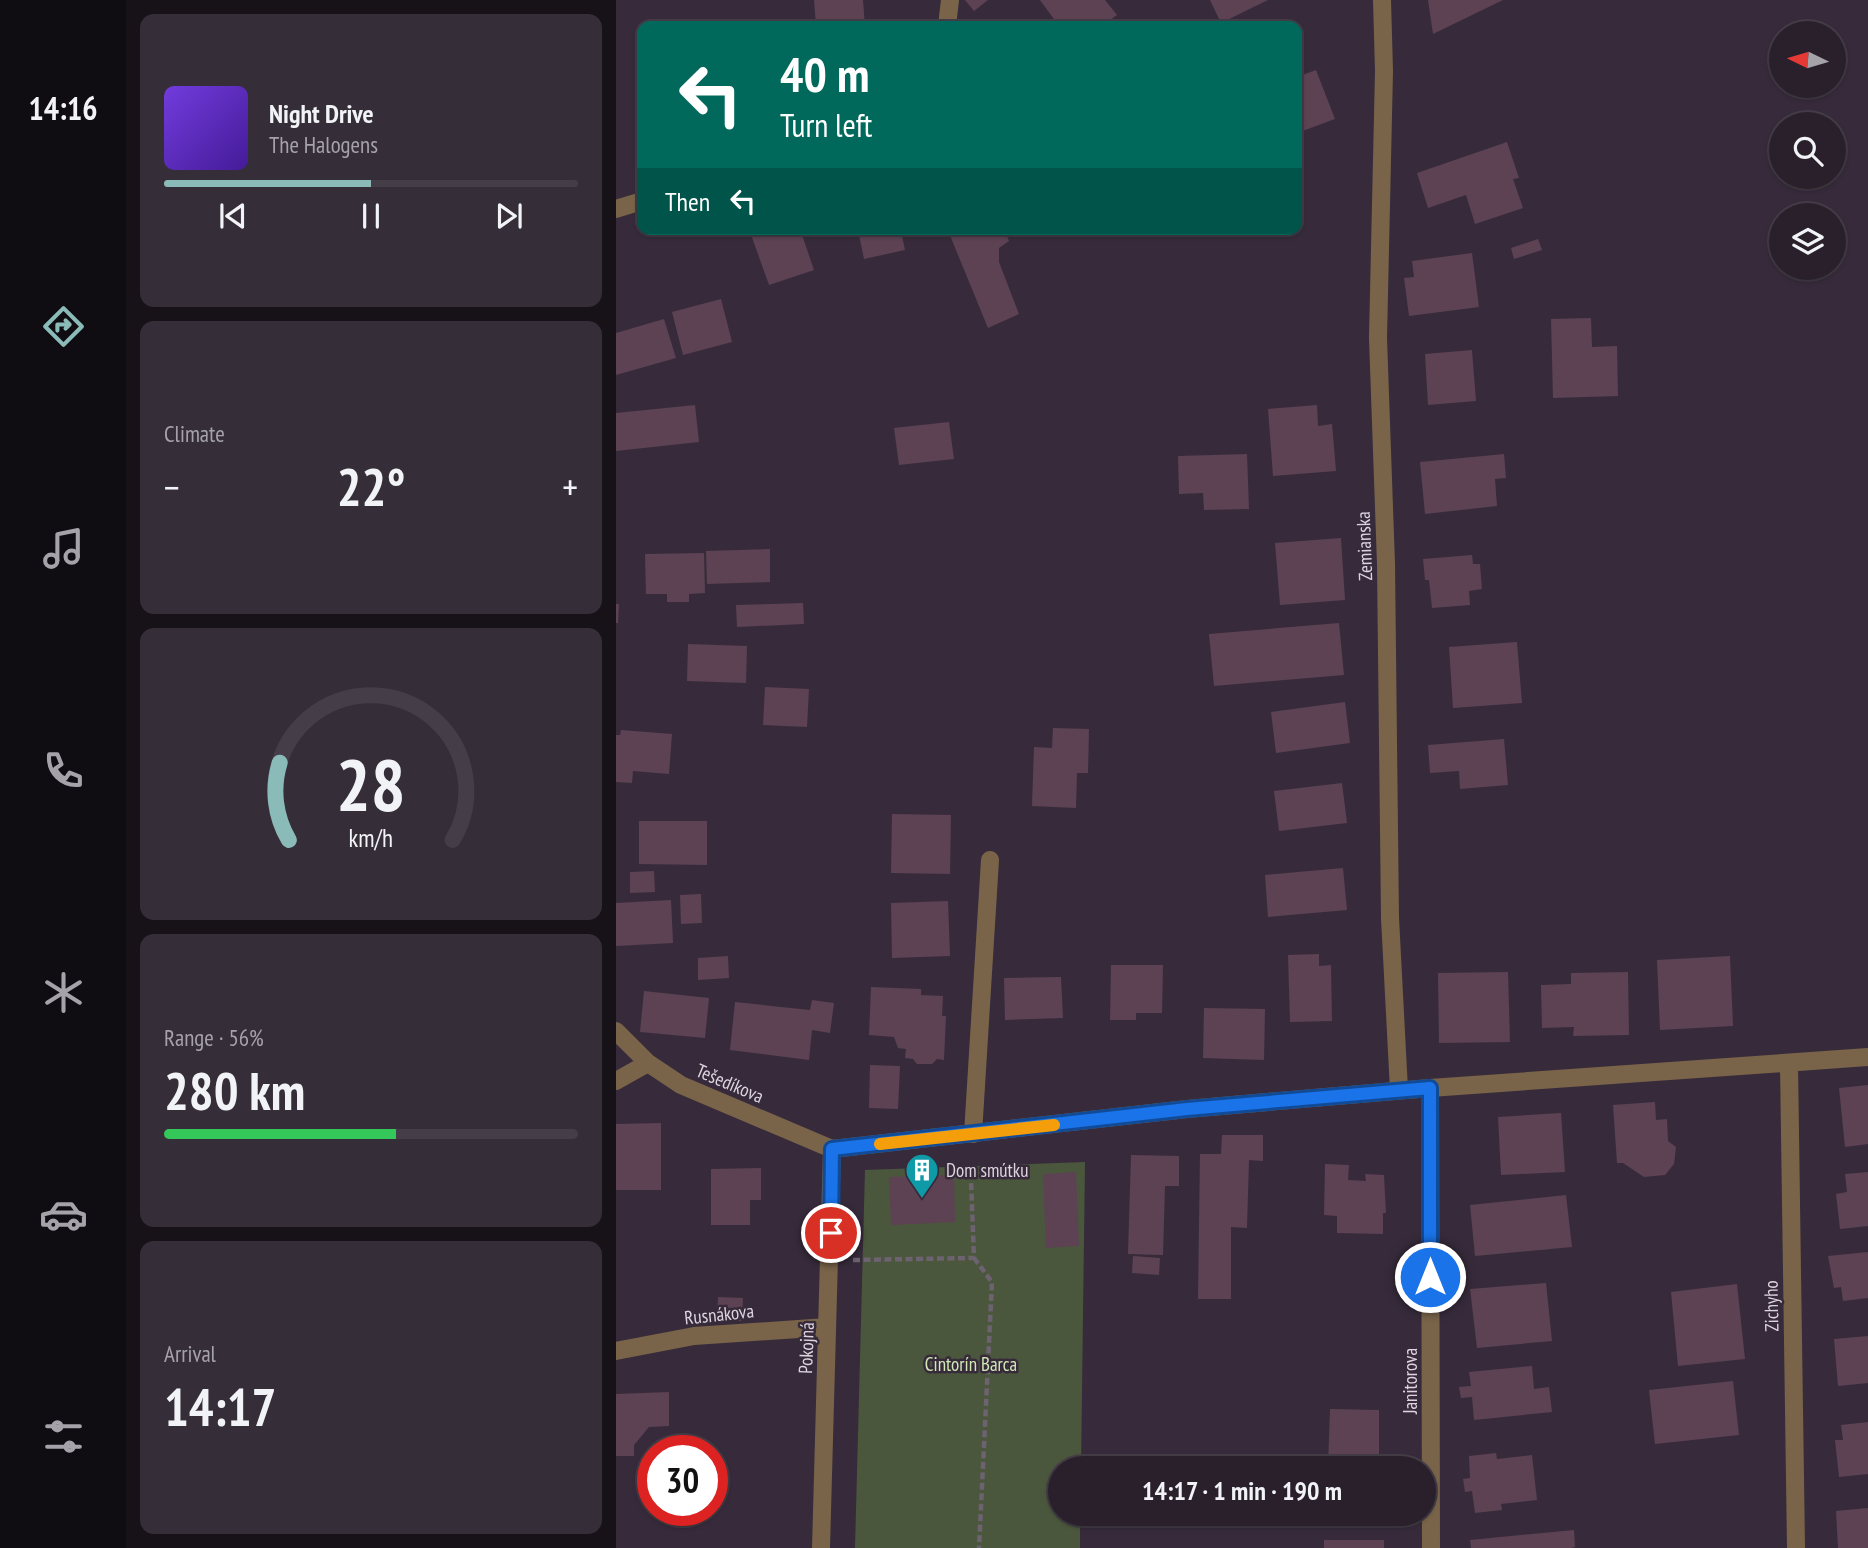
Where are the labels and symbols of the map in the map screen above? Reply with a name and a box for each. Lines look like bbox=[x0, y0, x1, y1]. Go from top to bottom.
north arrow bbox=[1769, 21, 1846, 98]
street label: Zemianska bbox=[1351, 511, 1377, 581]
street label: Tešedíkova bbox=[693, 1058, 767, 1108]
building icon: Dom smútku bbox=[903, 1151, 941, 1200]
place label: Dom smútku bbox=[946, 1158, 1028, 1182]
pin bbox=[801, 1203, 861, 1263]
position arrow bbox=[1393, 1240, 1467, 1314]
street label: Zichyho bbox=[1759, 1280, 1783, 1332]
street label: Rusnákova bbox=[683, 1298, 755, 1330]
street label: Pokojná bbox=[793, 1322, 819, 1374]
street label: Janitorova bbox=[1398, 1348, 1422, 1415]
park label: Cintorín Barca bbox=[925, 1352, 1017, 1376]
speed limit sign: 30 bbox=[637, 1435, 728, 1526]

